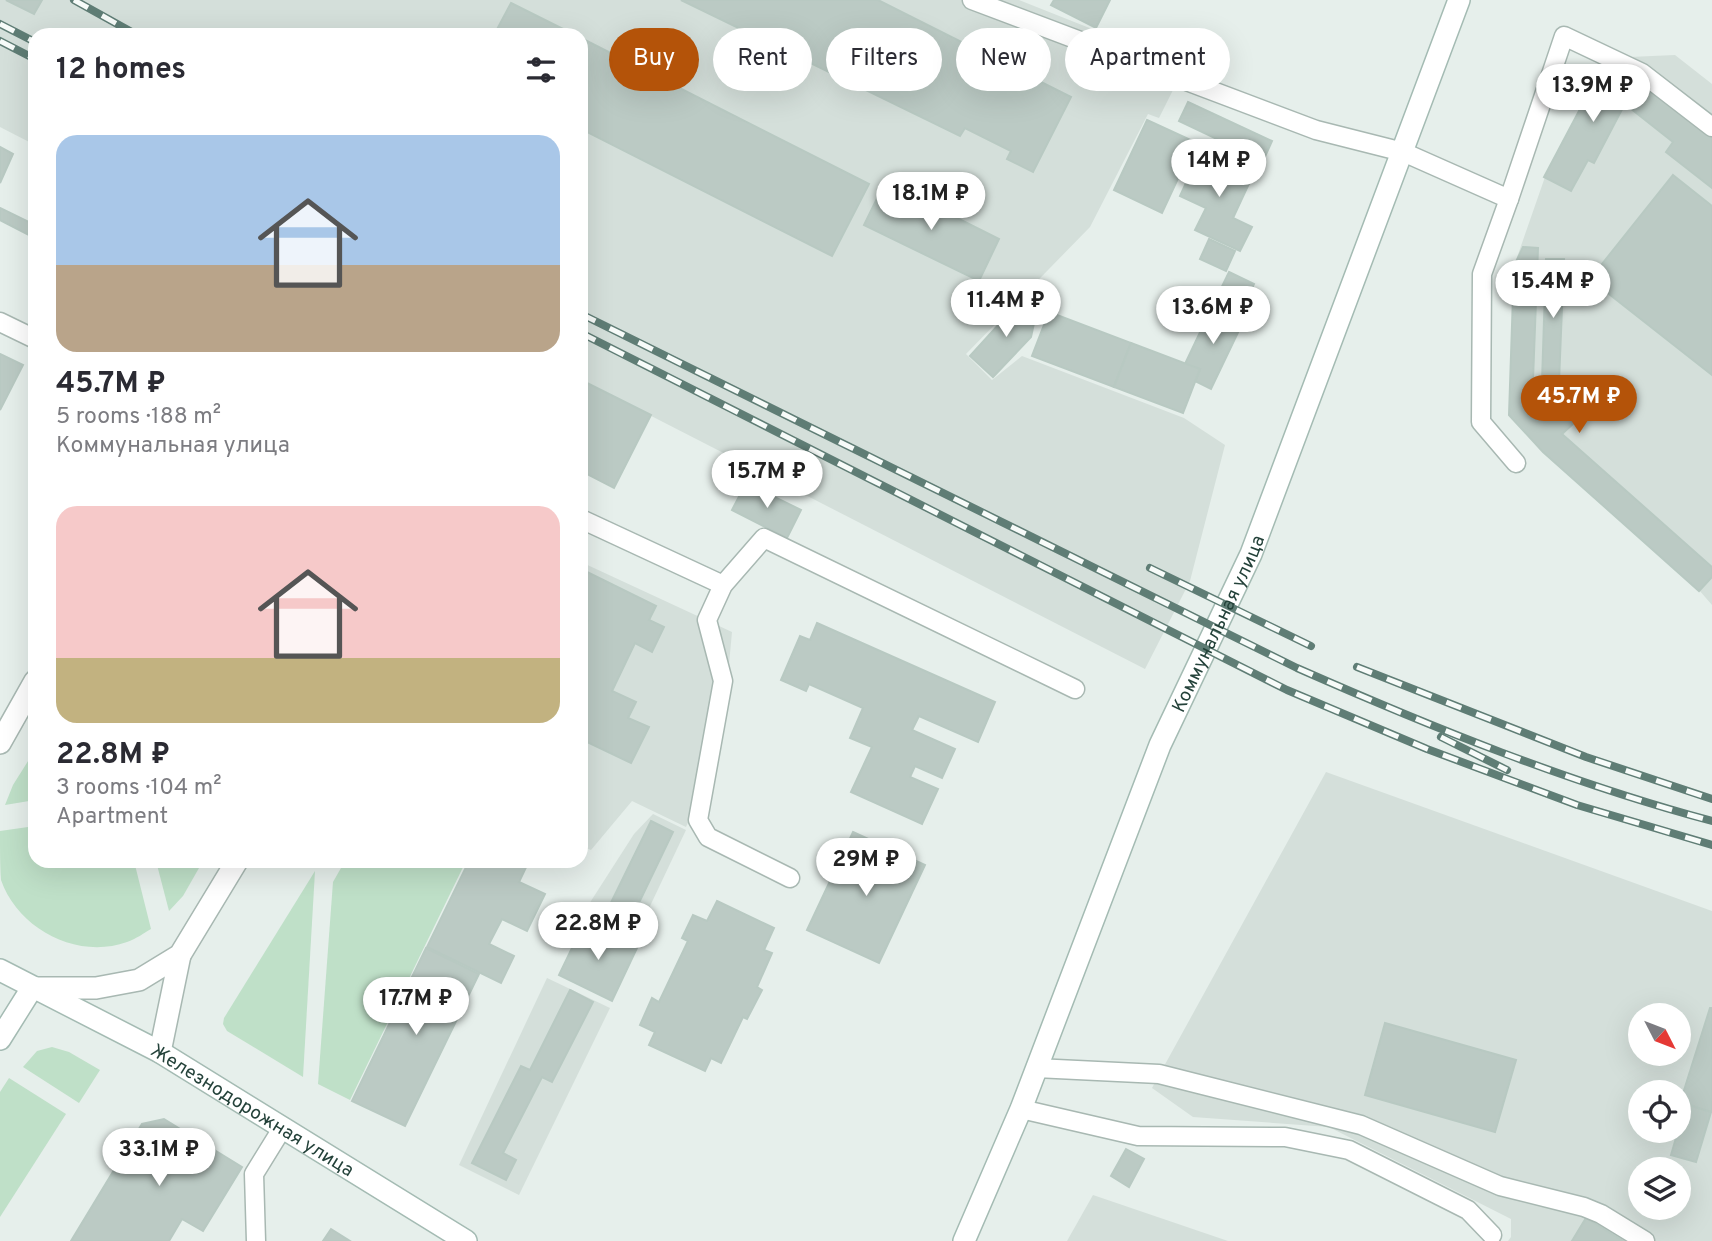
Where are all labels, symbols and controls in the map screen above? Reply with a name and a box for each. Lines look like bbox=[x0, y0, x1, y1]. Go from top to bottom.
chip: Buy bbox=[609, 28, 699, 91]
chip: Rent bbox=[713, 28, 812, 91]
chip: Filters bbox=[826, 28, 942, 91]
chip: New bbox=[956, 28, 1051, 91]
chip: Apartment bbox=[1065, 28, 1230, 91]
icon: filters bbox=[522, 51, 560, 89]
text: 12 homes bbox=[56, 52, 186, 89]
pin: 13.9M ₽ bbox=[1528, 64, 1658, 124]
text: 13.9M ₽ bbox=[1552, 72, 1634, 101]
pin: 14M ₽ bbox=[1170, 140, 1268, 199]
text: 14M ₽ bbox=[1187, 147, 1251, 176]
pin: 18.1M ₽ bbox=[866, 173, 996, 232]
icon: home bbox=[245, 180, 371, 306]
text: 18.1M ₽ bbox=[892, 180, 970, 209]
pin: 15.4M ₽ bbox=[1488, 260, 1618, 320]
text: 15.4M ₽ bbox=[1511, 268, 1595, 297]
pin: 11.4M ₽ bbox=[941, 280, 1071, 339]
pin: 13.6M ₽ bbox=[1148, 286, 1278, 346]
text: 11.4M ₽ bbox=[967, 287, 1045, 316]
text: 13.6M ₽ bbox=[1172, 294, 1254, 323]
text: 45.7M ₽ bbox=[56, 366, 166, 403]
pin: 45.7M ₽ bbox=[1514, 376, 1644, 435]
text: 45.7M ₽ bbox=[1537, 383, 1621, 412]
text: 5 rooms · 188 m² bbox=[56, 403, 221, 432]
text: Коммунальная улица bbox=[56, 432, 290, 461]
pin: 15.7M ₽ bbox=[702, 450, 832, 510]
text: 15.7M ₽ bbox=[728, 458, 806, 487]
street label: Коммунальная улица bbox=[1167, 532, 1271, 717]
icon: home bbox=[245, 551, 371, 677]
text: 22.8M ₽ bbox=[56, 737, 170, 774]
text: 3 rooms · 104 m² bbox=[56, 774, 221, 803]
text: Apartment bbox=[56, 803, 168, 832]
pin: 29M ₽ bbox=[817, 838, 915, 898]
text: 29M ₽ bbox=[832, 846, 900, 875]
pin: 22.8M ₽ bbox=[533, 902, 663, 962]
text: 22.8M ₽ bbox=[554, 910, 642, 939]
pin: 17.7M ₽ bbox=[351, 978, 481, 1037]
text: 17.7M ₽ bbox=[379, 985, 453, 1014]
north arrow bbox=[1628, 1003, 1690, 1066]
map controls bbox=[1628, 1003, 1691, 1220]
street label: Железнодорожная улица bbox=[146, 1039, 358, 1183]
button: locate bbox=[1628, 1080, 1691, 1143]
pin: 33.1M ₽ bbox=[94, 1128, 224, 1188]
text: 33.1M ₽ bbox=[118, 1136, 200, 1165]
button: layers bbox=[1628, 1157, 1691, 1220]

